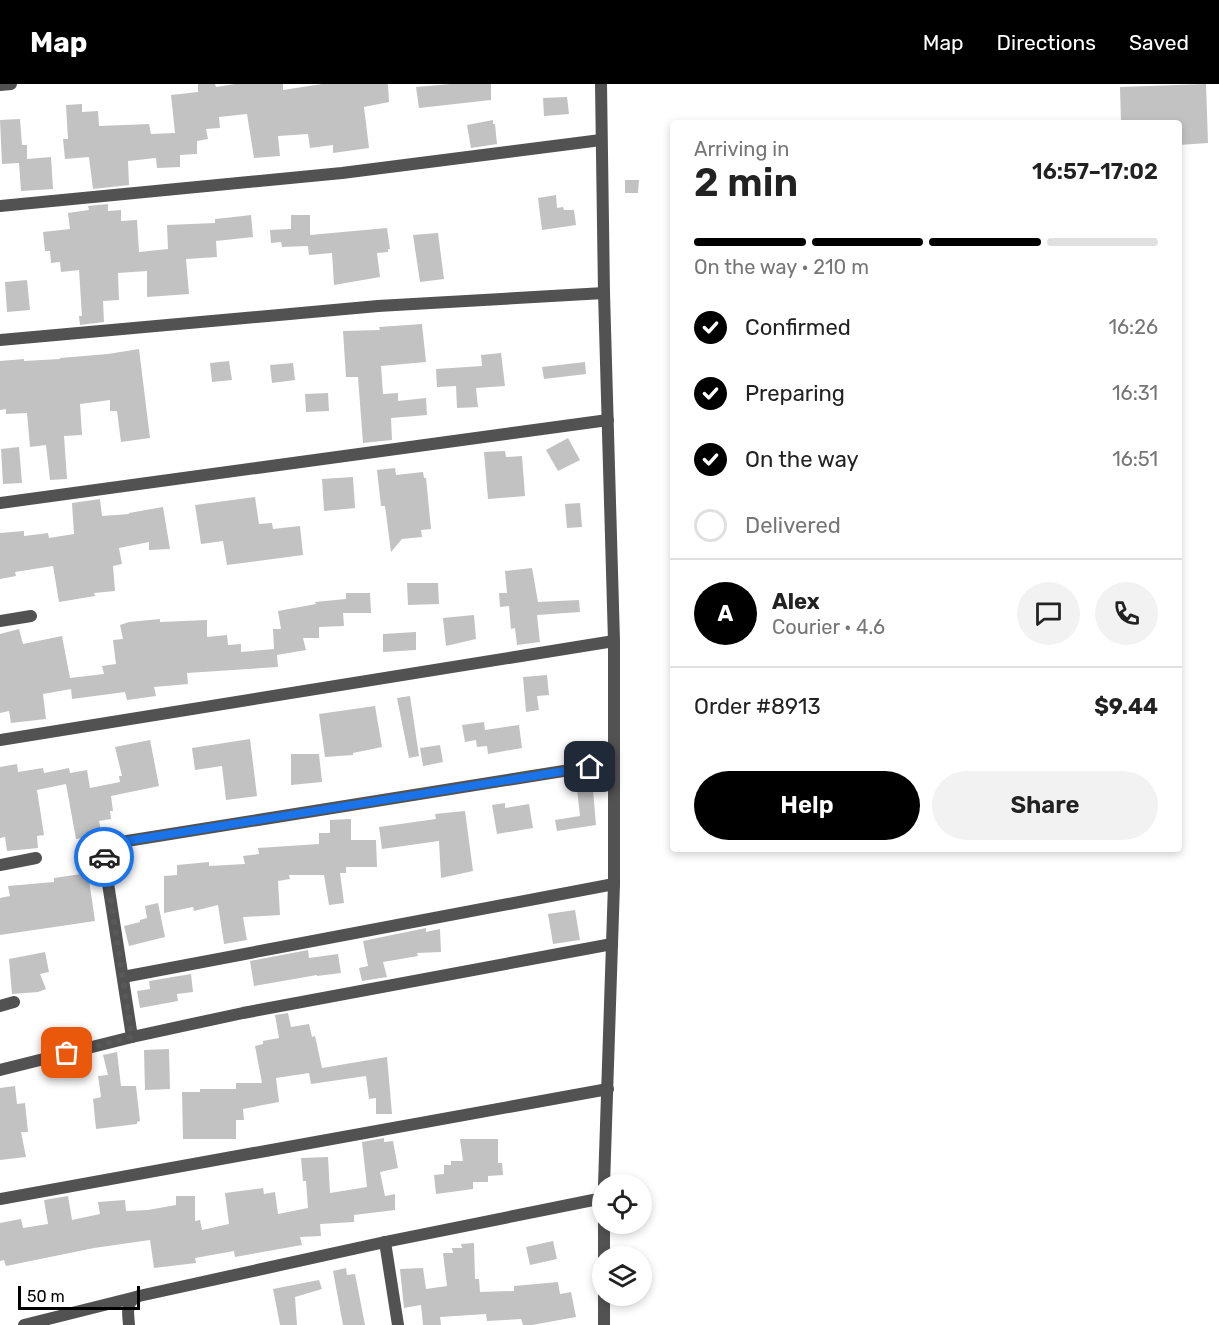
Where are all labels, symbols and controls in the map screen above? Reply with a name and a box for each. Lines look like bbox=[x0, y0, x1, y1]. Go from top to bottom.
text: Map bbox=[30, 26, 87, 59]
text: Map bbox=[923, 30, 964, 55]
text: Directions bbox=[997, 30, 1096, 55]
text: Saved bbox=[1129, 30, 1189, 55]
text: Arriving in bbox=[694, 137, 789, 161]
text: 16:57–17:02 bbox=[1032, 158, 1158, 185]
text: 2 min bbox=[694, 160, 798, 206]
text: On the way · 210 m bbox=[694, 255, 869, 279]
icon: check bbox=[694, 311, 727, 344]
text: Confirmed bbox=[745, 314, 851, 341]
text: 16:26 bbox=[1108, 315, 1158, 339]
icon: check bbox=[694, 377, 727, 410]
text: Preparing bbox=[745, 380, 845, 407]
text: 16:31 bbox=[1112, 381, 1158, 405]
icon: check bbox=[694, 443, 727, 476]
text: On the way bbox=[745, 446, 859, 473]
text: 16:51 bbox=[1112, 447, 1158, 471]
text: Delivered bbox=[745, 512, 841, 539]
button: chat bbox=[1017, 582, 1080, 645]
button: phone bbox=[1095, 582, 1158, 645]
text: Alex bbox=[772, 588, 820, 615]
text: A bbox=[718, 600, 733, 627]
text: Courier · 4.6 bbox=[772, 615, 885, 639]
text: Order #8913 bbox=[694, 693, 821, 720]
text: $9.44 bbox=[1094, 693, 1158, 720]
pin bbox=[564, 741, 615, 792]
icon: home bbox=[573, 750, 606, 783]
button: Help bbox=[694, 771, 920, 840]
button: Share bbox=[932, 771, 1158, 840]
courier bbox=[74, 827, 134, 887]
icon: car bbox=[88, 841, 121, 874]
pin bbox=[41, 1027, 92, 1078]
icon: bag bbox=[50, 1036, 83, 1069]
map controls bbox=[592, 1174, 652, 1306]
button: locate bbox=[592, 1174, 652, 1234]
button: layers bbox=[592, 1246, 652, 1306]
scale bar bbox=[18, 1283, 140, 1310]
text: 50 m bbox=[27, 1287, 65, 1306]

